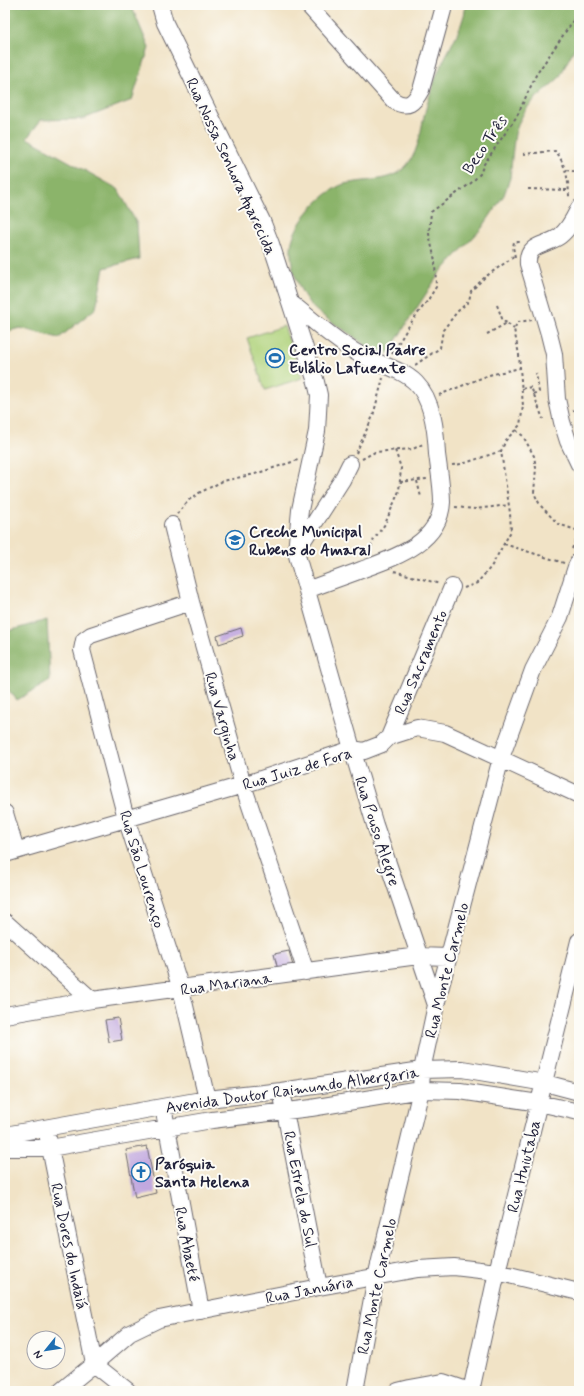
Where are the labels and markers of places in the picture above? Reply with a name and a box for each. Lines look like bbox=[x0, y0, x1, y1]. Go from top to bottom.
place label: Centro Social Padre Eulálio Lafuente bbox=[289, 340, 426, 379]
sports icon: Centro Social Padre Eulálio Lafuente bbox=[264, 347, 286, 369]
place label: Creche Municipal Rubens do Amaral bbox=[249, 522, 371, 561]
school or university icon: Creche Municipal Rubens do Amaral bbox=[224, 529, 246, 551]
place label: Paróquia Santa Helena bbox=[155, 1154, 250, 1193]
church icon: Paróquia Santa Helena bbox=[130, 1161, 152, 1183]

